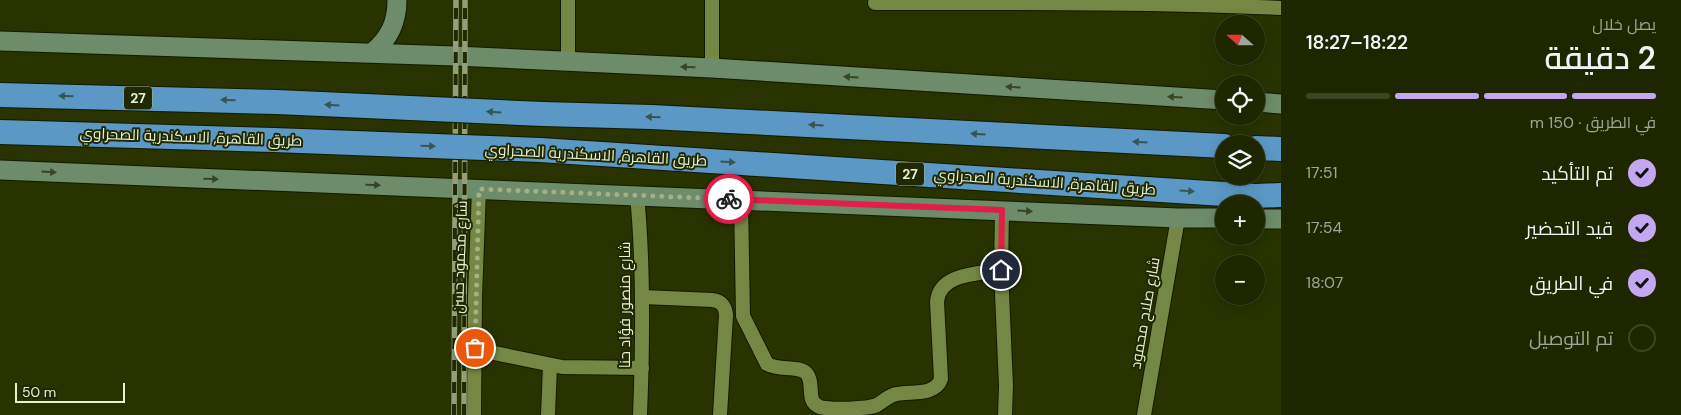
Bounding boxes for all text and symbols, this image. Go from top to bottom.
text: يصل خلال [1592,14,1656,35]
north arrow [1215,15,1265,65]
map controls [1215,15,1265,305]
text: 18:22–18:27 [1306,30,1408,55]
text: 2 دقيقة [1545,37,1656,79]
one-way arrow [680,63,696,71]
one-way arrow [842,72,858,80]
button: locate [1215,75,1265,125]
one-way arrow [1005,83,1021,91]
road number: 27 [124,86,152,110]
one-way arrow [57,92,73,100]
one-way arrow [1167,93,1183,101]
one-way arrow [220,96,236,104]
one-way arrow [324,100,340,108]
one-way arrow [486,108,502,116]
text: في الطريق · 150 m [1530,112,1656,133]
one-way arrow [645,113,661,121]
one-way arrow [807,121,823,129]
street label: طريق القاهرة, الاسكندرية الصحراوي [79,123,303,153]
one-way arrow [970,129,986,137]
button: layers [1215,135,1265,185]
one-way arrow [1132,137,1148,145]
street label: طريق القاهرة, الاسكندرية الصحراوي [484,139,708,173]
one-way arrow [420,142,436,150]
one-way arrow [721,159,737,167]
icon: check [1628,159,1656,187]
text: تم التأكيد [1541,161,1613,186]
road number: 27 [896,162,924,185]
text: 17:51 [1306,162,1338,183]
street label: طريق القاهرة, الاسكندرية الصحراوي [933,164,1157,202]
one-way arrow [41,169,57,177]
courier [704,174,754,224]
one-way arrow [203,175,219,183]
one-way arrow [366,182,382,190]
icon: bike [715,185,743,213]
one-way arrow [1180,188,1196,196]
button: + [1215,195,1265,245]
street label: شارع محمود حسن [448,200,473,314]
one-way arrow [1018,207,1034,215]
icon: check [1628,214,1656,242]
text: قيد التحضير [1526,216,1613,241]
text: 17:54 [1306,217,1342,238]
street label: شارع منصور فؤاد حنا [615,242,636,368]
pin [980,249,1022,291]
button: − [1215,255,1265,305]
icon: home [987,256,1015,284]
street label: شارع صلاح محمود [1125,256,1166,370]
icon: check [1628,269,1656,297]
text: في الطريق [1530,271,1613,296]
text: 18:07 [1306,272,1343,293]
text: تم التوصيل [1529,326,1613,351]
pin [454,327,496,369]
icon: bag [461,334,489,362]
scale bar [15,380,125,403]
text: 50 m [22,383,56,401]

